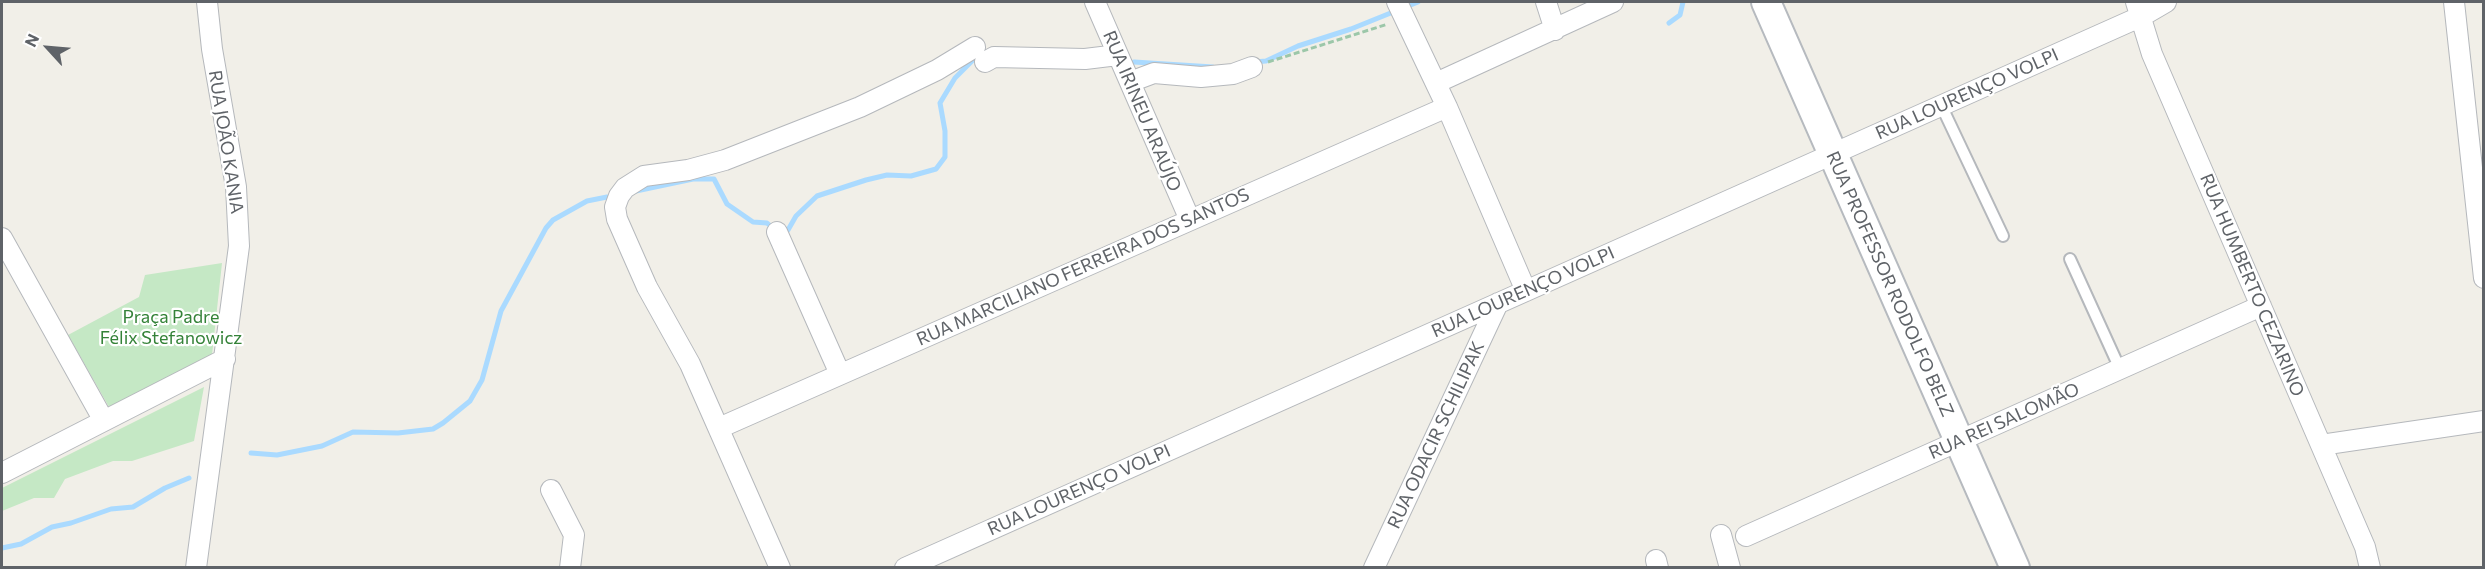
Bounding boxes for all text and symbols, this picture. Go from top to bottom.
north arrow [18,18,78,78]
street label: RUA IRINEU ARAÚJO [1098,27,1186,195]
text: N [20,30,43,49]
street label: RUA LOURENÇO VOLPI [1872,44,2062,144]
street label: RUA JOÃO KANIA [204,69,248,215]
street label: RUA PROFESSOR RODOLFO BELZ [1822,148,1958,420]
street label: RUA HUMBERTO CEZARINO [2195,170,2309,400]
street label: RUA MARCILIANO FERREIRA DOS SANTOS [913,184,1253,350]
street label: RUA LOURENÇO VOLPI [1428,242,1618,342]
park label: Praça Padre Félix Stefanowicz [100,306,242,348]
street label: RUA ODACIR SCHILIPAK [1383,338,1489,532]
street label: RUA REI SALOMÃO [1925,378,2083,464]
street label: RUA LOURENÇO VOLPI [984,440,1174,540]

